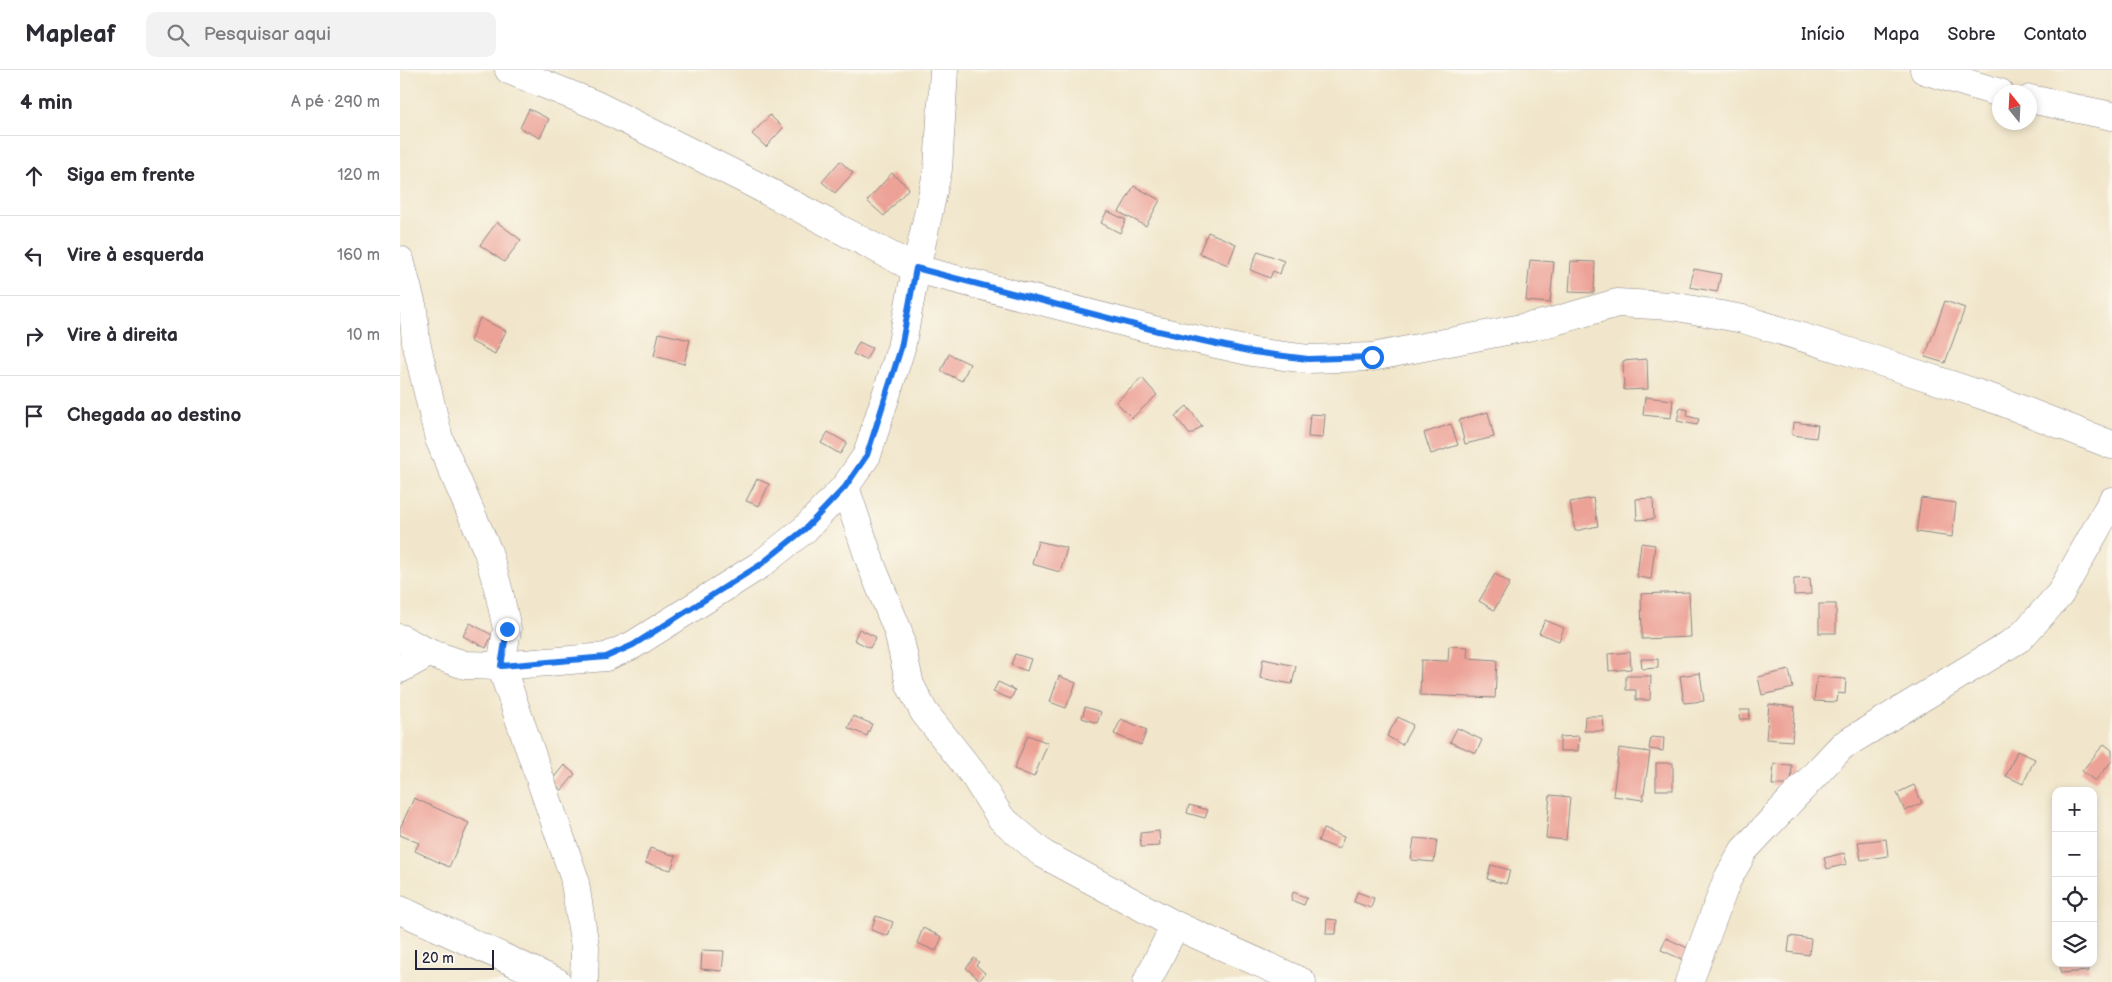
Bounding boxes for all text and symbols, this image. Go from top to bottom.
search box [146,12,496,57]
text: Mapleaf [25,20,116,49]
icon: search [164,21,192,49]
text: Pesquisar aqui [204,23,331,46]
text: Início [1801,24,1845,45]
text: Mapa [1873,24,1919,45]
text: Sobre [1947,24,1995,45]
text: Contato [2023,24,2087,45]
north arrow [1992,85,2037,130]
text: 4 min [20,90,73,115]
text: A pé · 290 m [291,93,380,112]
icon: ahead [20,162,48,190]
text: Siga em frente [67,164,195,187]
text: 120 m [337,166,380,185]
icon: left [20,242,48,270]
text: Vire à esquerda [67,244,204,267]
text: 160 m [337,246,380,265]
icon: right [20,322,48,350]
text: Vire à direita [67,324,178,347]
text: 10 m [347,326,380,345]
route start [1361,346,1384,369]
icon: arrive [20,402,48,430]
text: Chegada ao destino [67,404,241,427]
route end [496,618,519,641]
map controls [2052,787,2097,967]
button: + [2052,787,2097,832]
button: − [2052,832,2097,877]
button: locate [2052,877,2097,922]
button: layers [2052,922,2097,967]
scale bar [415,947,494,970]
text: 20 m [422,950,454,967]

